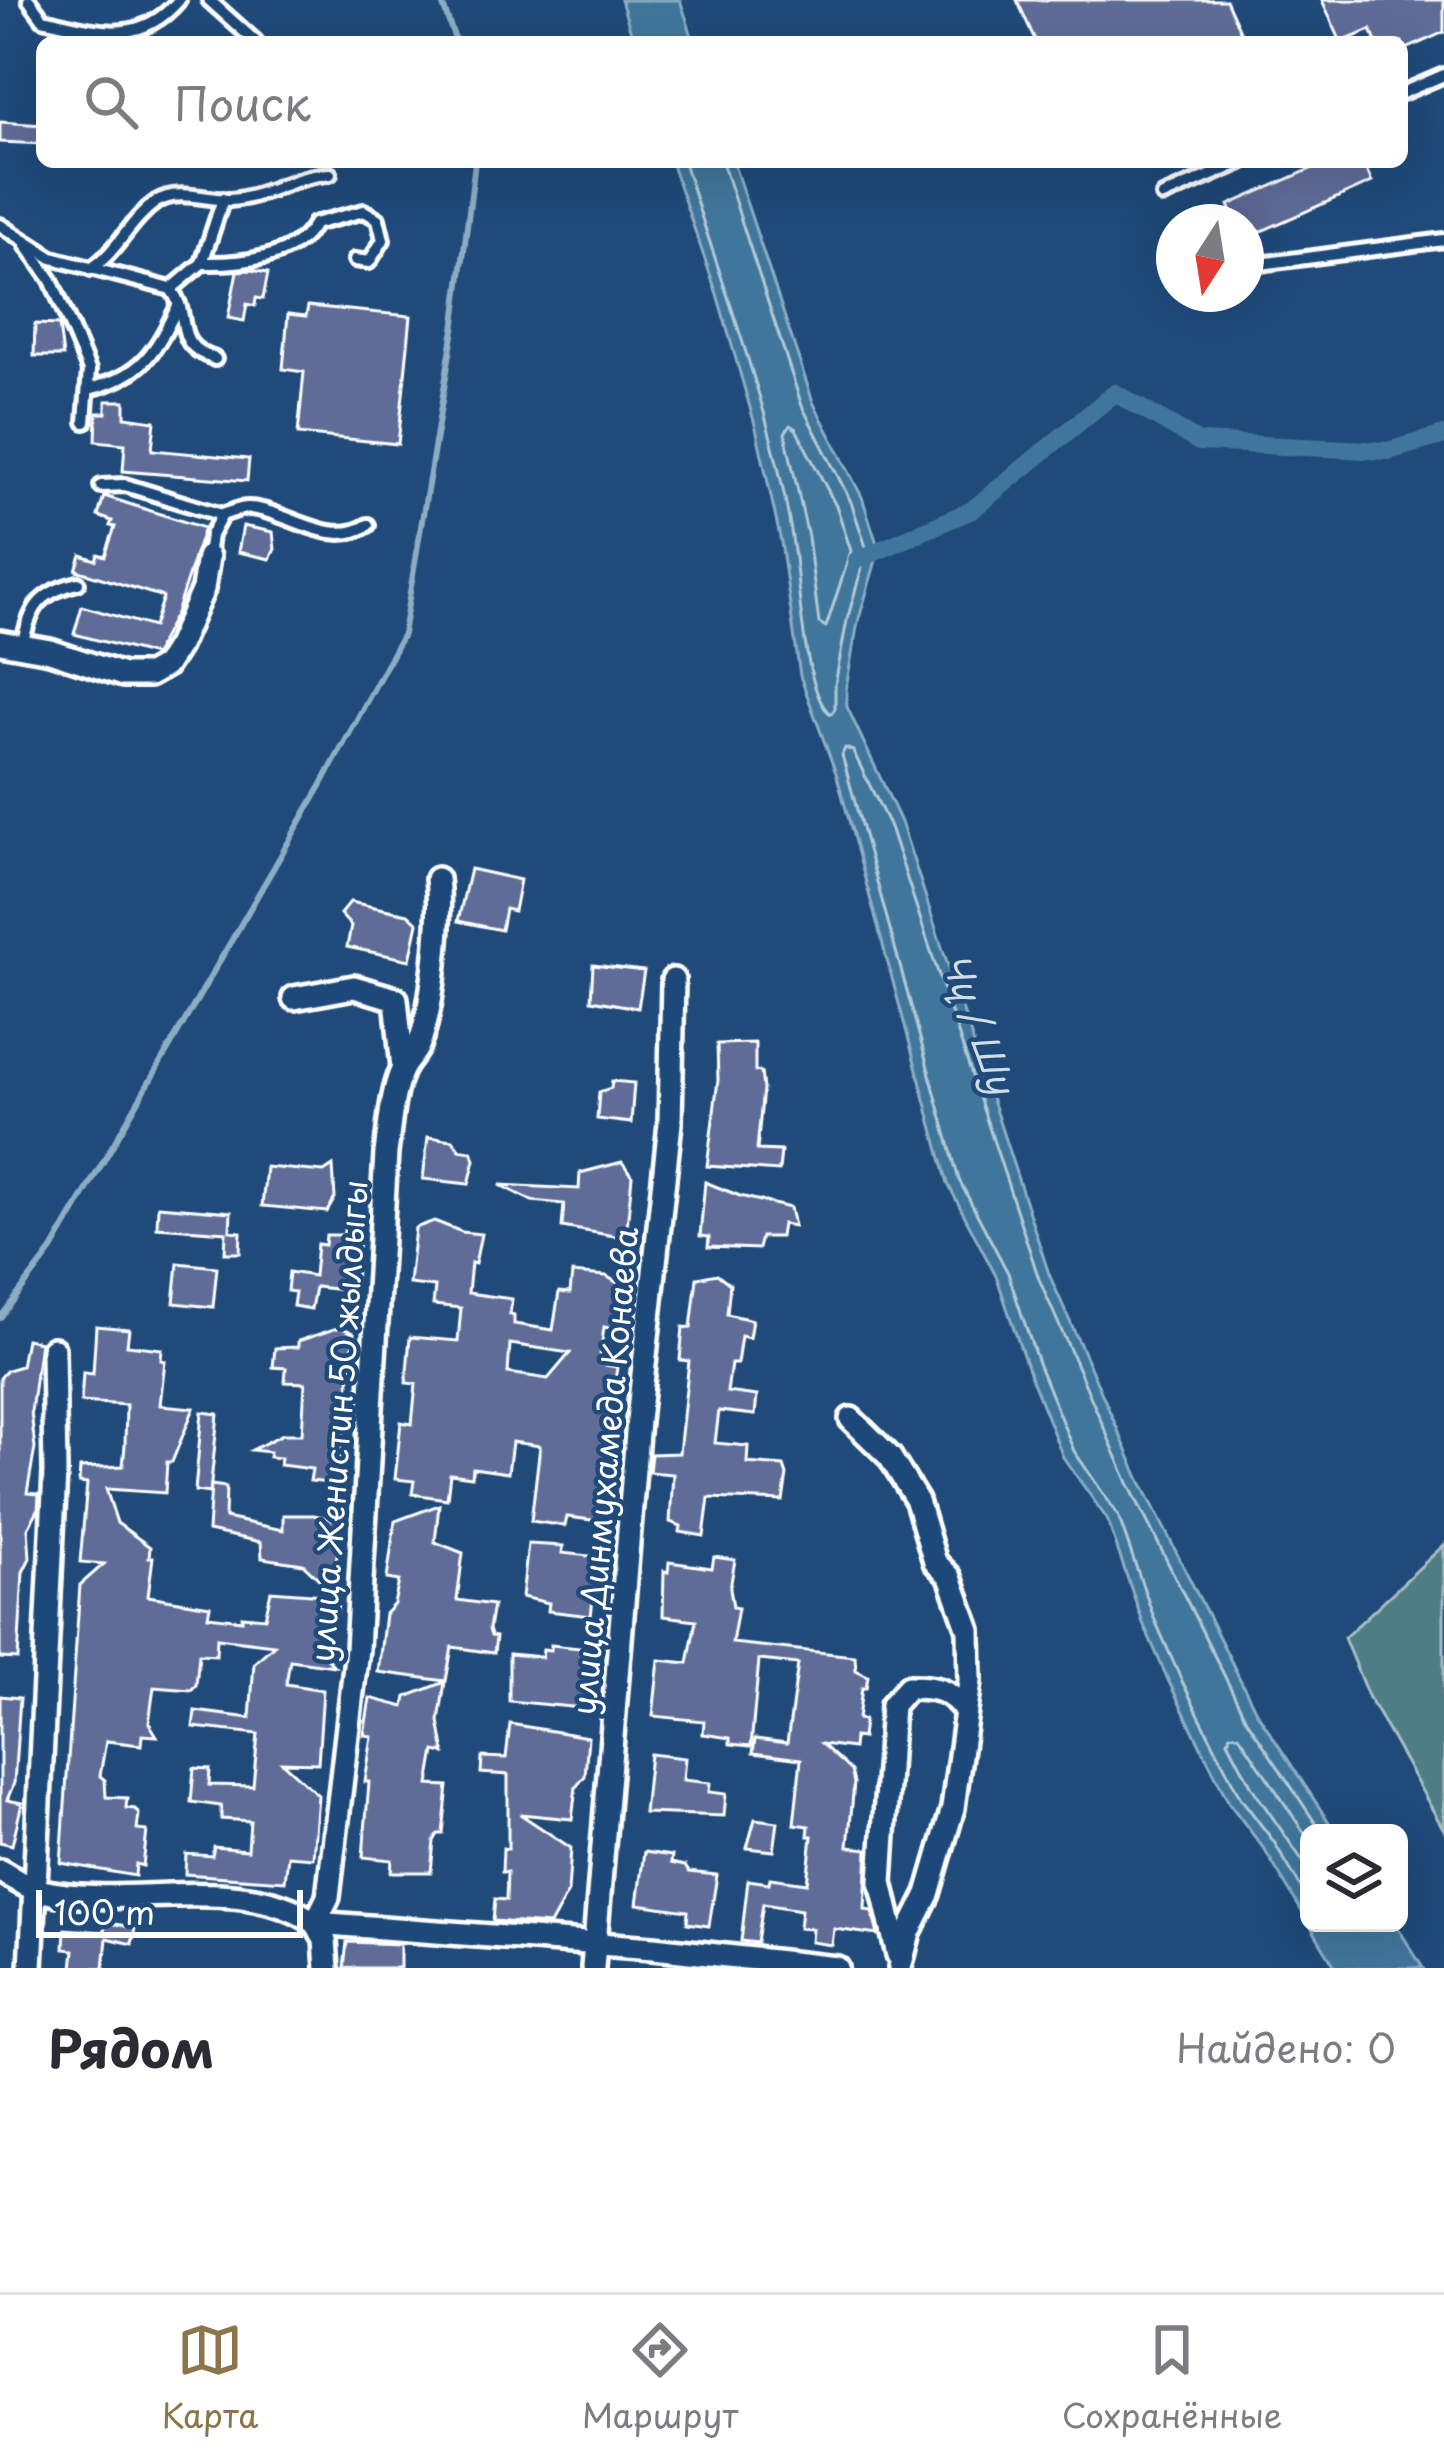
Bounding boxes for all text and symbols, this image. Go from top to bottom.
search box [36,36,1408,168]
text: Поиск [174,68,311,136]
icon: search [78,69,144,135]
north arrow [1156,204,1264,312]
water label: Чү / Шу [930,945,1031,1103]
street label: улица Женистин 50 жылдыгы [295,1178,379,1664]
street label: улица Динмухамеда Конаева [557,1224,649,1717]
map controls [1300,1824,1408,1932]
button: layers [1300,1824,1408,1932]
scale bar [36,1884,303,1937]
text: 100 m [54,1886,155,1936]
text: Рядом [48,2008,214,2085]
text: Найдено: 0 [1176,2017,1396,2076]
tab: Карта [162,2317,259,2439]
tab: Маршрут [582,2317,738,2439]
tab: Сохранённые [1062,2317,1282,2439]

